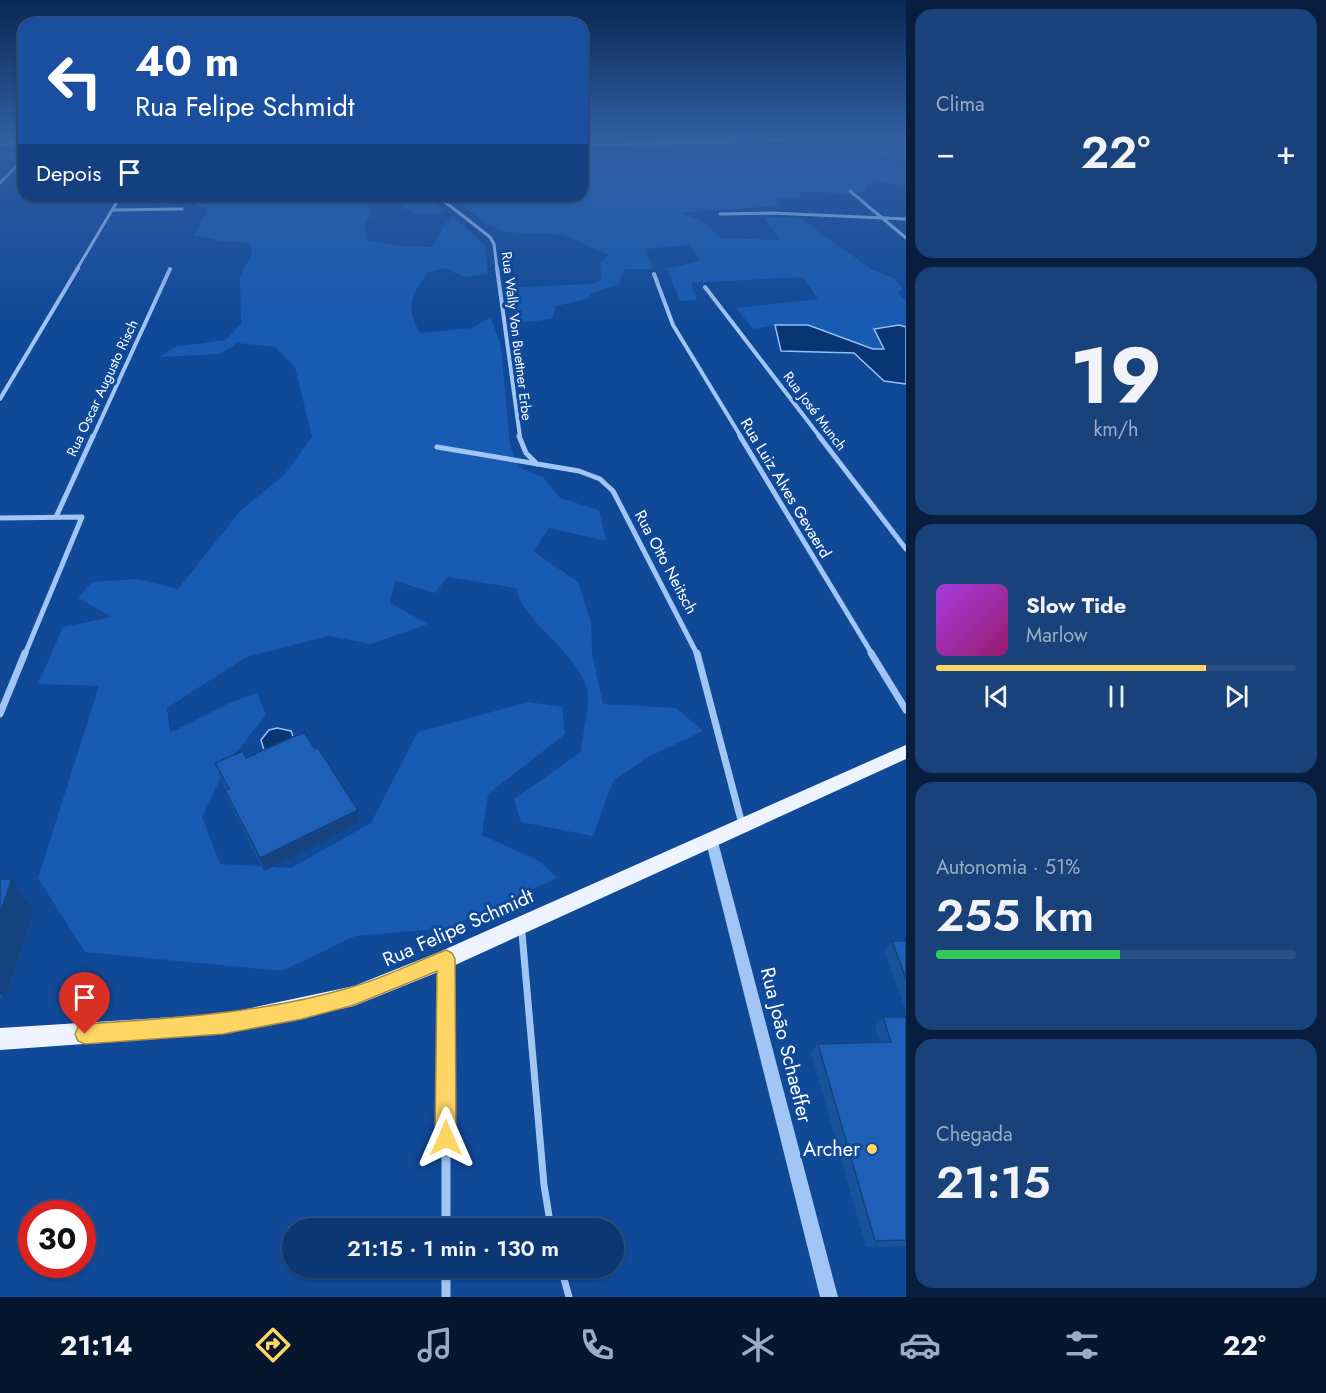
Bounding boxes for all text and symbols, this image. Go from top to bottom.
text: 40 m [135,31,239,92]
icon: left [36,42,114,120]
text: Rua Felipe Schmidt [135,87,354,126]
text: Clima [936,90,985,119]
text: 22° [1081,120,1150,185]
text: − [936,129,955,176]
text: + [1276,129,1296,176]
icon: arrive [113,156,146,189]
text: Depois [36,157,101,189]
street label: Rua Wally Von Buettner Erbe [497,251,537,421]
street label: Rua Oscar Augusto Risch [61,316,143,460]
text: 19 [1070,320,1162,432]
street label: Rua José Munch [779,367,851,455]
street label: Rua Luiz Alves Gevaerd [735,414,837,562]
text: km/h [1093,415,1139,444]
street label: Rua Otto Neitsch [629,506,703,618]
text: Slow Tide [1026,589,1126,621]
text: Marlow [1026,621,1088,650]
icon: previous [980,680,1013,713]
icon: pause [1100,680,1133,713]
icon: next [1220,680,1253,713]
text: Autonomia · 51% [936,853,1080,882]
street label: Rua Felipe Schmidt [378,882,538,974]
text: 255 km [936,883,1094,948]
street label: Rua João Schaeffer [753,964,819,1126]
pin [59,972,110,1034]
icon: arrive [68,981,101,1014]
position arrow [414,1106,478,1170]
text: Chegada [936,1120,1013,1149]
place label: Archer [803,1135,860,1164]
marker: Archer [865,1142,879,1156]
text: 21:15 [936,1150,1051,1215]
speed limit sign: 30 [18,1200,96,1278]
text: 21:15 · 1 min · 130 m [347,1232,559,1264]
icon: directions [252,1324,294,1366]
icon: music [414,1324,456,1366]
icon: phone [576,1324,618,1366]
icon: climate [737,1324,779,1366]
icon: car [899,1324,941,1366]
icon: filters [1061,1324,1103,1366]
text: 21:14 [60,1326,133,1365]
text: 22° [1223,1326,1266,1365]

